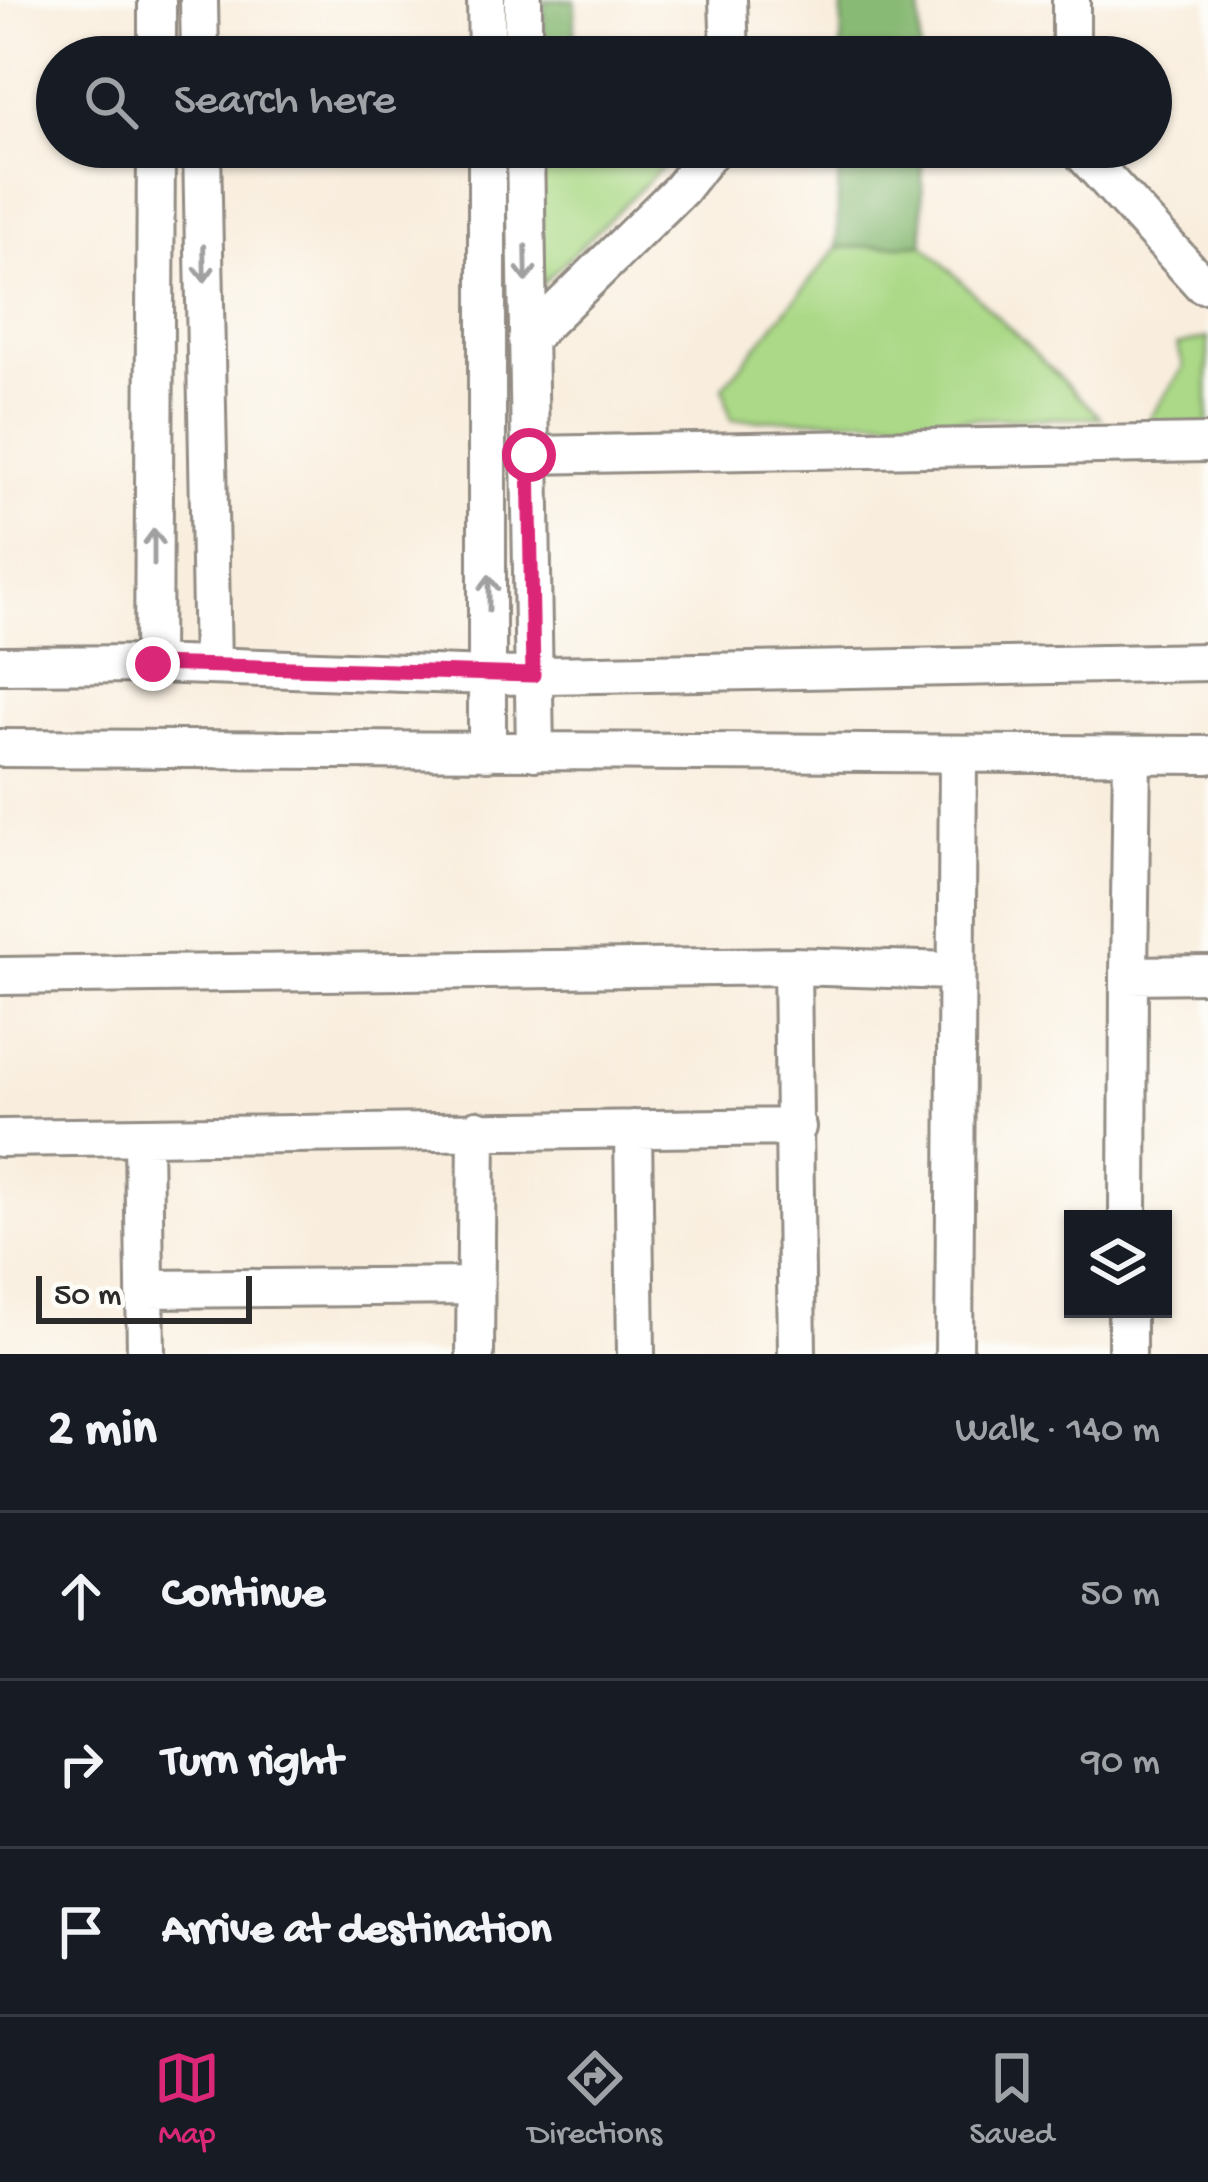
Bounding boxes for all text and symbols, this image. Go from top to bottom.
search box [36,36,1172,168]
icon: search [78,69,144,135]
text: Search here [174,76,396,129]
one-way arrow [193,244,216,283]
one-way arrow [515,244,537,283]
route start [502,428,556,482]
one-way arrow [142,528,165,567]
one-way arrow [478,574,500,613]
route end [126,637,180,691]
map controls [1064,1210,1172,1318]
button: layers [1064,1210,1172,1318]
scale bar [36,1270,252,1323]
text: 50 m [54,1278,121,1316]
text: 2 min [48,1402,157,1462]
text: Walk · 140 m [955,1409,1160,1455]
icon: ahead [48,1563,114,1629]
text: Continue [162,1569,325,1622]
text: 50 m [1080,1573,1160,1619]
icon: right [48,1731,114,1797]
text: Turn right [162,1737,342,1790]
text: 90 m [1081,1741,1160,1787]
icon: arrive [48,1899,114,1965]
text: Arrive at destination [162,1905,551,1958]
tab: Map [154,2045,220,2155]
tab: Directions [528,2045,662,2155]
tab: Saved [970,2045,1054,2155]

